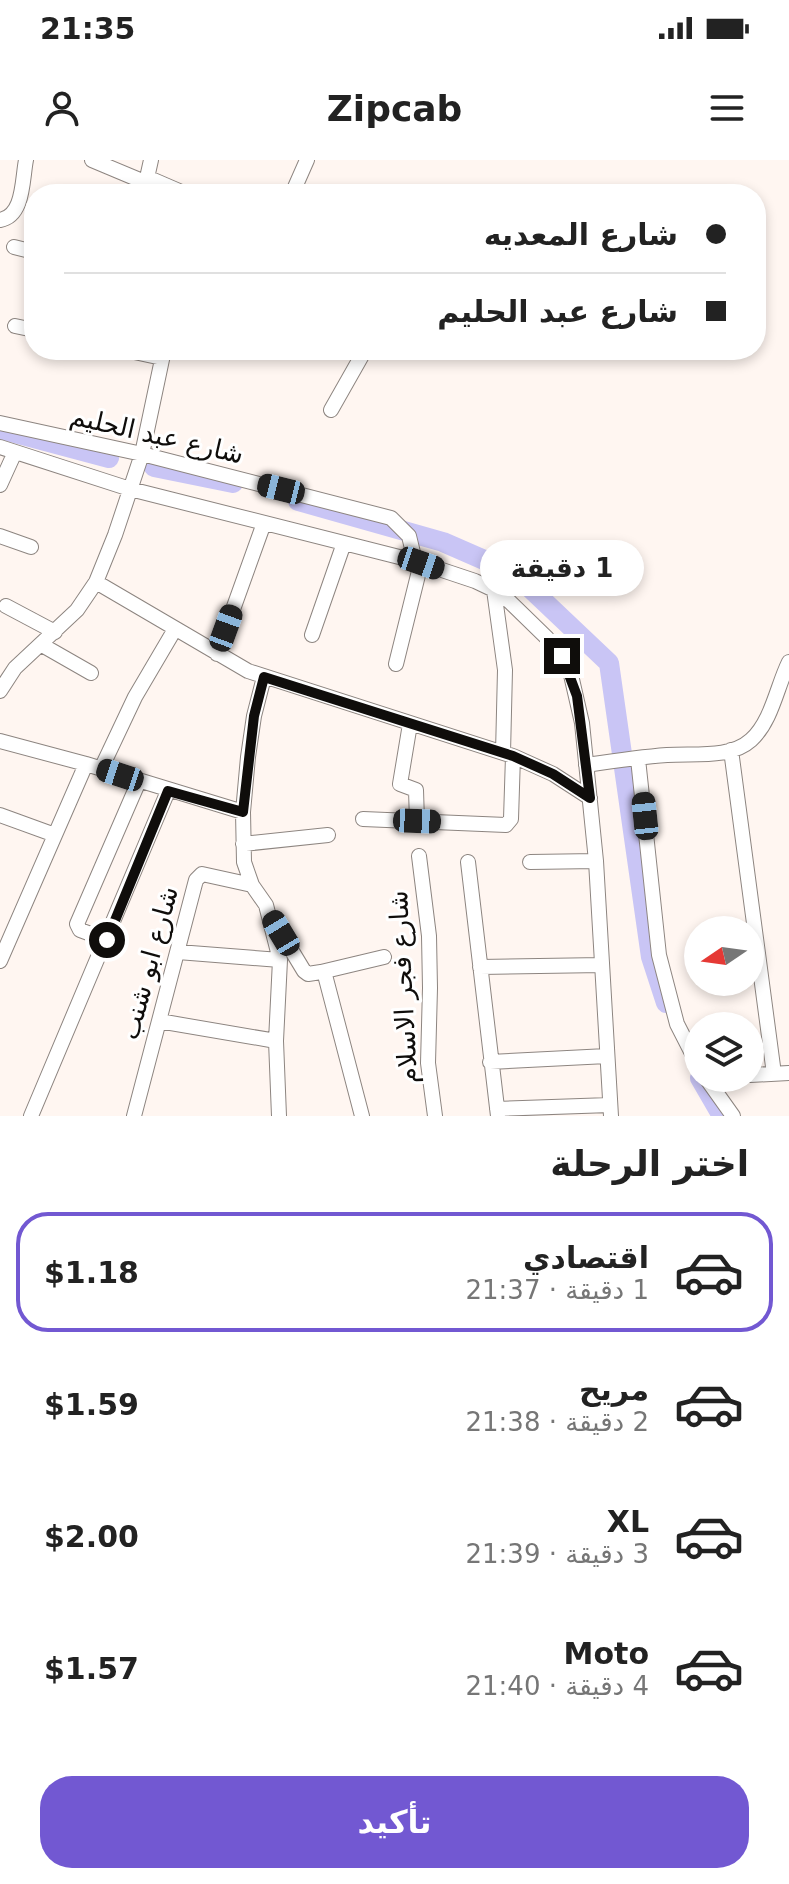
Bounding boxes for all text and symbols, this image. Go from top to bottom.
text: 21:35 [40,11,136,46]
icon: person [40,86,84,130]
icon: menu [705,86,749,130]
text: Zipcab [327,88,462,129]
text: شارع المعديه [484,217,678,252]
text: شارع عبد الحليم [437,294,678,329]
street label: شارع عبد الحليم [67,400,247,470]
car [255,472,307,506]
callout: 1 دقيقة [480,540,644,596]
car [394,544,448,582]
text: 1 دقيقة [511,553,613,583]
car [207,601,245,655]
route end [544,638,580,674]
car [93,756,147,794]
car [631,791,659,841]
car [393,808,441,834]
street label: شارع ابو شنب [114,883,185,1043]
street label: شارع فجر الاسلام [383,890,424,1084]
car [258,906,304,960]
north arrow [684,916,764,996]
map controls [684,916,764,1092]
route start [89,922,125,958]
button: layers [684,1012,764,1092]
text: اختر الرحلة [550,1143,749,1184]
icon: car [673,1236,745,1308]
text: اقتصادي [523,1240,649,1275]
text: $1.18 [44,1255,139,1290]
text: 1 دقيقة · 21:37 [466,1275,649,1305]
icon: car [673,1368,745,1440]
text: مريح [579,1372,649,1407]
text: $1.59 [44,1387,139,1422]
text: 2 دقيقة · 21:38 [466,1407,649,1437]
icon: car [673,1500,745,1572]
text: XL [607,1504,649,1539]
text: $2.00 [44,1519,139,1554]
text: 3 دقيقة · 21:39 [466,1539,649,1569]
icon: car [673,1632,745,1704]
text: Moto [564,1636,649,1671]
text: $1.57 [44,1651,139,1686]
text: 4 دقيقة · 21:40 [466,1671,649,1701]
button: تأكيد [40,1776,749,1868]

